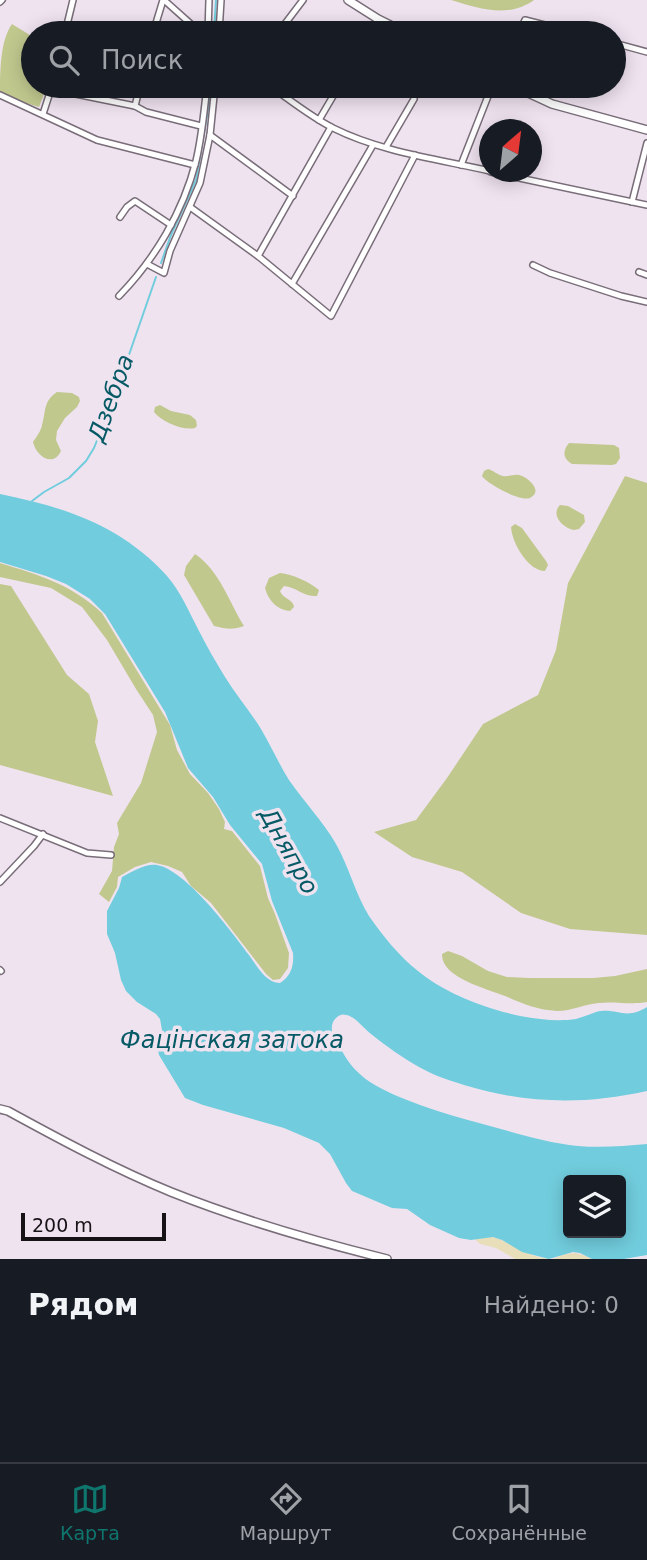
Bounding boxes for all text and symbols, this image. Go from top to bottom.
search box [21,21,626,98]
icon: search [45,41,83,79]
text: Поиск [101,45,183,75]
north arrow [479,119,542,182]
water label: Дзебра [82,350,140,446]
water label: Дняпро [253,802,324,899]
water label: Фацінская затока [120,1026,344,1054]
map controls [563,1175,626,1238]
button: layers [563,1175,626,1238]
scale bar [21,1210,166,1242]
text: 200 m [32,1214,93,1236]
text: Рядом [28,1287,139,1322]
text: Найдено: 0 [484,1292,619,1318]
tab: Карта [60,1480,120,1544]
tab: Маршрут [240,1480,332,1544]
tab: Сохранённые [452,1480,587,1544]

